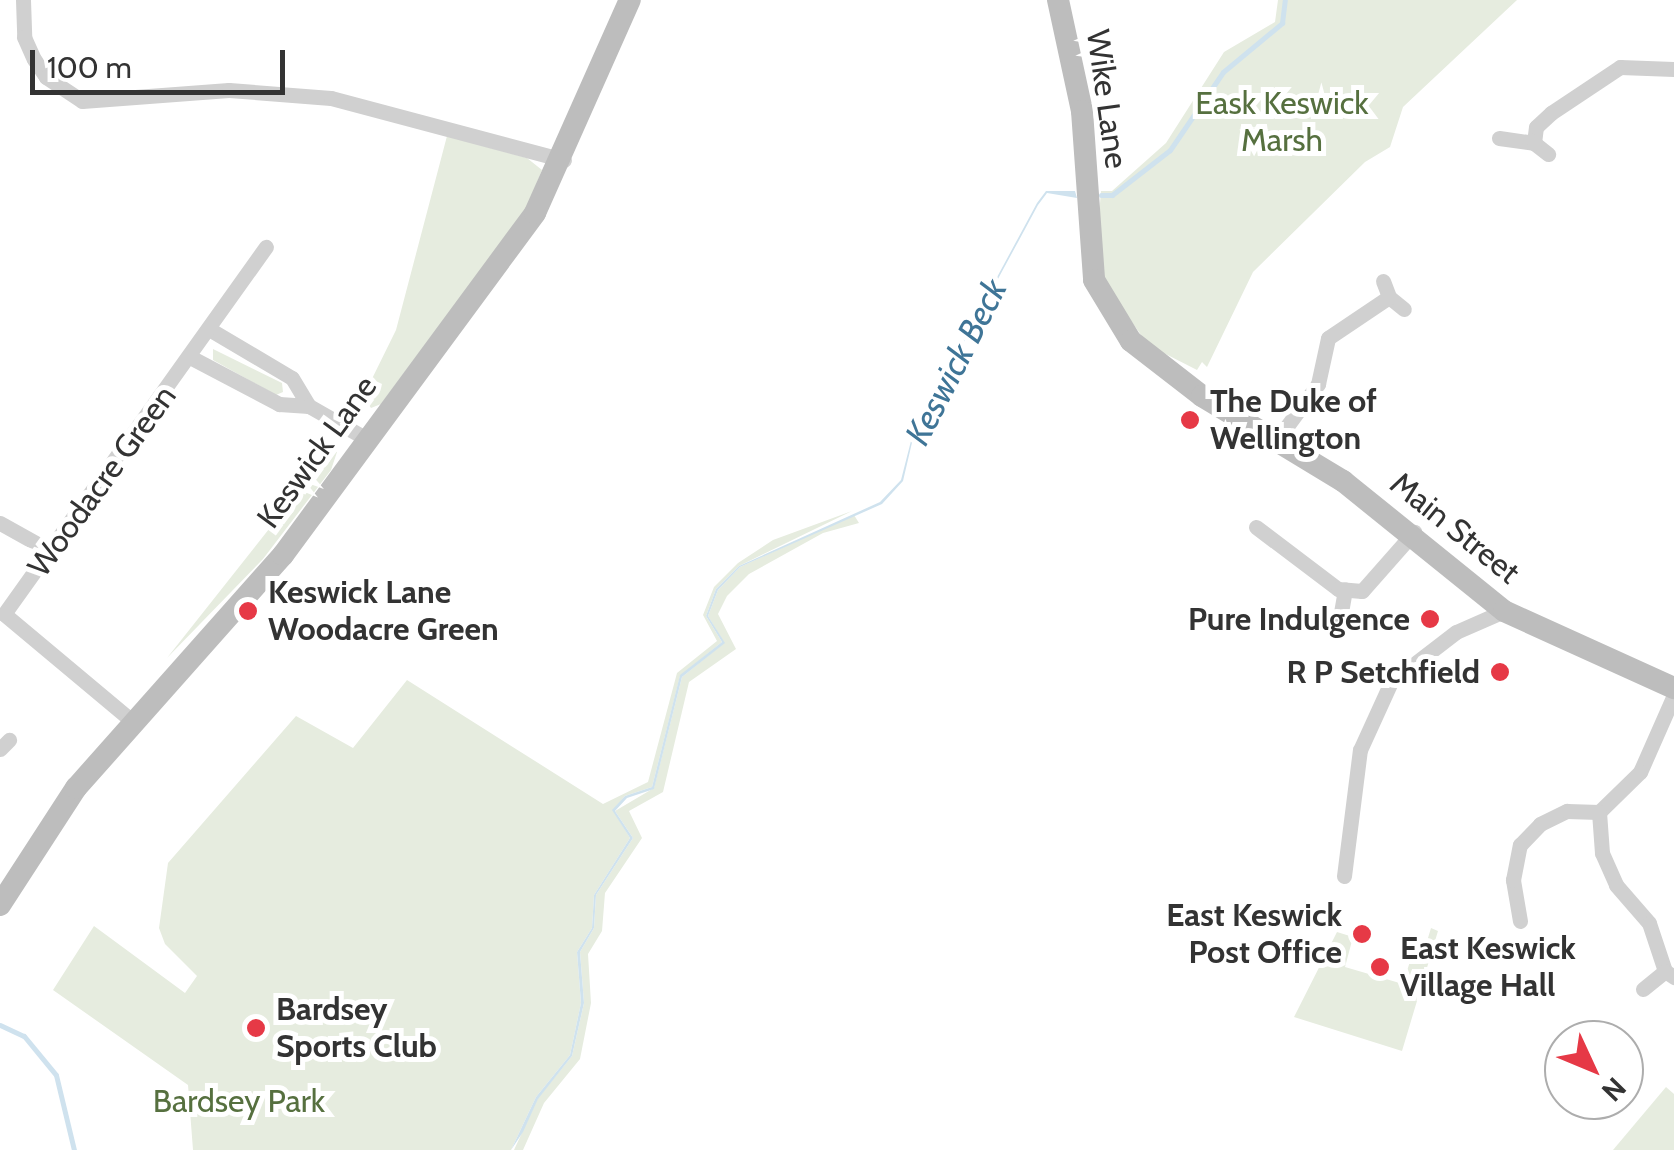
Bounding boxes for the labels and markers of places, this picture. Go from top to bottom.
place label: The Duke of Wellington [1210,383,1377,458]
marker: The Duke of Wellington [1179,409,1201,431]
place label: Keswick Lane Woodacre Green [268,574,499,649]
marker: Keswick Lane Woodacre Green [237,600,259,622]
place label: Pure Indulgence [1188,600,1410,638]
marker: Pure Indulgence [1419,608,1441,630]
place label: R P Setchfield [1286,653,1480,691]
marker: R P Setchfield [1489,661,1511,683]
place label: East Keswick Post Office [1166,897,1342,972]
marker: East Keswick Post Office [1351,923,1373,945]
place label: East Keswick Village Hall [1400,930,1576,1005]
marker: East Keswick Village Hall [1369,956,1391,978]
place label: Bardsey Sports Club [276,991,437,1066]
marker: Bardsey Sports Club [245,1017,267,1039]

